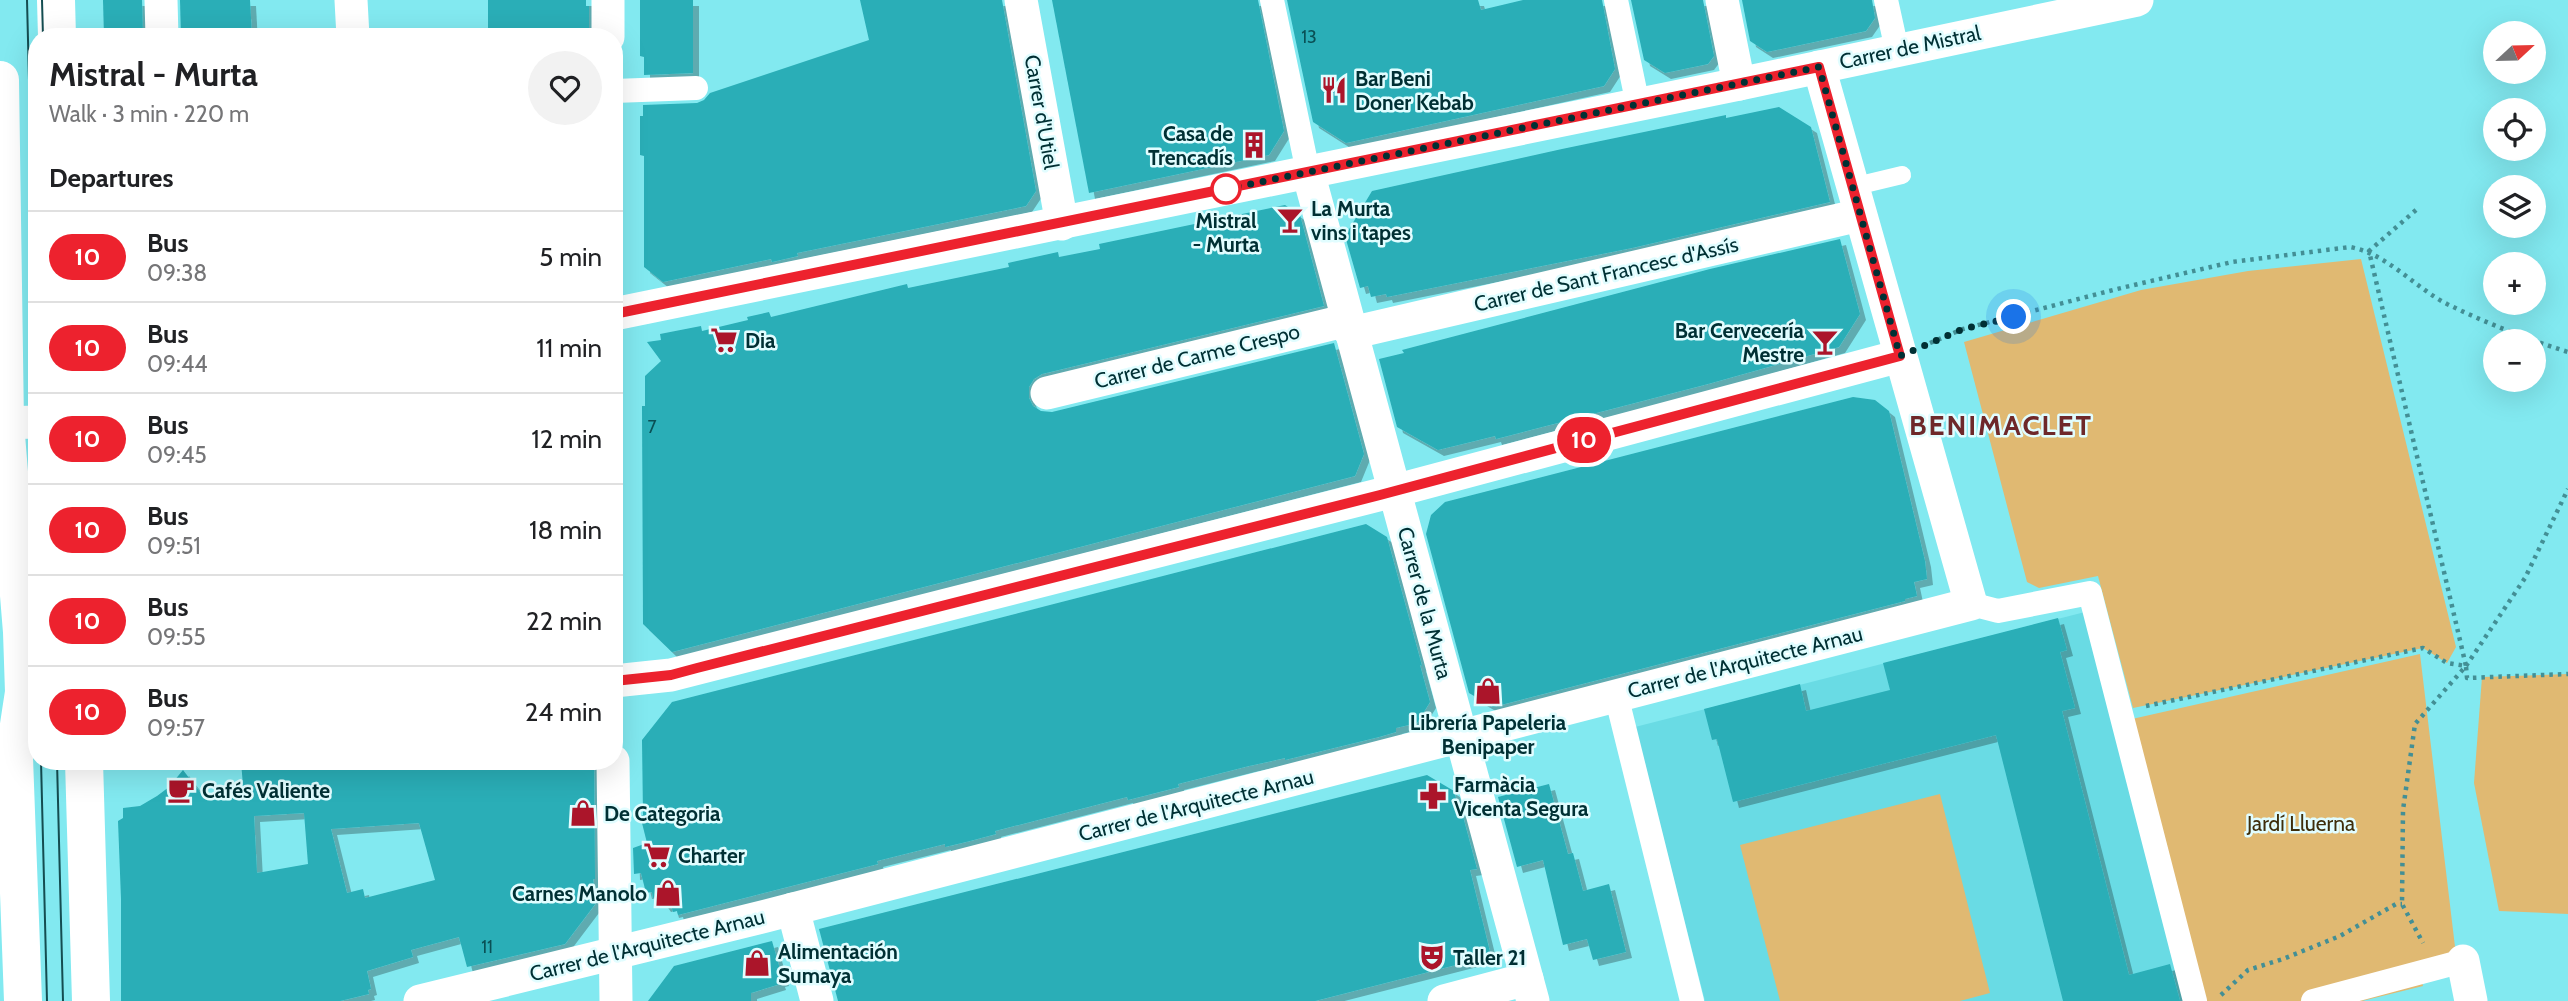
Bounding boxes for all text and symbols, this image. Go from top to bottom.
street label: Carrer de Mistral [1837,20,1983,74]
north arrow [2483,21,2546,84]
map controls [2483,21,2546,392]
house number: 13 [1301,26,1317,48]
button: heart [528,51,602,125]
street label: Carrer d'Utiel [1020,53,1064,171]
text: Mistral - Murta [49,54,258,94]
place label: Bar Beni Doner Kebab [1355,66,1474,115]
restaurant icon: Bar Beni Doner Kebab [1319,75,1349,105]
button: locate [2483,98,2546,161]
text: Walk · 3 min · 220 m [49,100,249,128]
place label: Casa de Trencadís [1148,121,1233,170]
building icon: Casa de Trencadís [1239,130,1269,160]
text: Departures [49,162,173,194]
marker: Mistral - Murta [1211,174,1241,204]
button: layers [2483,175,2546,238]
place label: La Murta vins i tapes [1311,196,1411,245]
bar icon: La Murta vins i tapes [1275,205,1305,235]
place label: Mistral - Murta [1193,208,1260,257]
text: Bus [147,227,188,259]
street label: Carrer de Sant Francesc d'Assís [1472,231,1741,317]
text: 5 min [539,241,602,273]
text: 10 [75,242,100,271]
button: + [2483,252,2546,315]
text: 09:38 [147,259,207,287]
your location [1996,299,2031,334]
text: Bus [147,318,188,350]
street label: Carrer de Carme Crespo [1092,318,1302,394]
place label: Bar Cervecería Mestre [1675,318,1805,367]
supermarket icon: Dia [709,325,739,355]
bar icon: Bar Cervecería Mestre [1810,327,1840,357]
place label: Dia [745,328,776,353]
button: − [2483,329,2546,392]
text: 11 min [536,332,602,364]
text: 10 [75,333,100,362]
text: 09:44 [147,350,208,378]
district label: BENIMACLET [1909,408,2093,442]
text: Bus [147,409,188,441]
house number: 7 [647,416,657,438]
line badge: 10 [1552,417,1616,463]
text: 12 min [531,423,602,455]
text: 10 [75,424,100,453]
text: 10 [1571,425,1597,454]
text: 09:45 [147,441,207,469]
text: Bus [147,500,188,532]
text: 18 min [529,514,602,546]
text: 10 [75,515,100,544]
street label: Carrer de la Murta [1393,524,1457,682]
text: 09:51 [147,532,201,560]
text: Bus [147,591,188,623]
text: 22 min [526,605,602,637]
text: 10 [75,606,100,635]
street label: Carrer de l'Arquitecte Arnau [1625,621,1865,703]
text: 09:55 [147,623,206,651]
shop icon: Librería Papeleria Benipaper [1473,676,1503,706]
text: Bus [147,682,188,714]
text: 24 min [525,696,602,728]
text: 10 [75,697,100,726]
place label: Librería Papeleria Benipaper [1410,710,1567,759]
text: 09:57 [147,714,205,742]
street label: Carrer de l'Arquitecte Arnau [1076,764,1316,846]
place label: Farmàcia Vicenta Segura [1454,772,1589,821]
cafe icon: Cafés Valiente [166,775,196,805]
place label: Cafés Valiente [202,778,330,803]
pharmacy icon: Farmàcia Vicenta Segura [1418,781,1448,811]
shop icon: De Categoria [568,798,598,828]
place label: De Categoria [604,801,721,826]
park label: Jardí Lluerna [2246,811,2355,836]
supermarket icon: Charter [642,840,672,870]
place label: Charter [678,843,745,868]
shop icon: Carnes Manolo [653,878,683,908]
place label: Carnes Manolo [512,881,647,906]
street label: Carrer de l'Arquitecte Arnau [527,904,767,986]
house number: 11 [481,936,493,958]
place label: Alimentación Sumaya [778,939,898,988]
theatre icon: Taller 21 [1417,942,1447,972]
place label: Taller 21 [1453,945,1526,970]
shop icon: Alimentación Sumaya [742,948,772,978]

